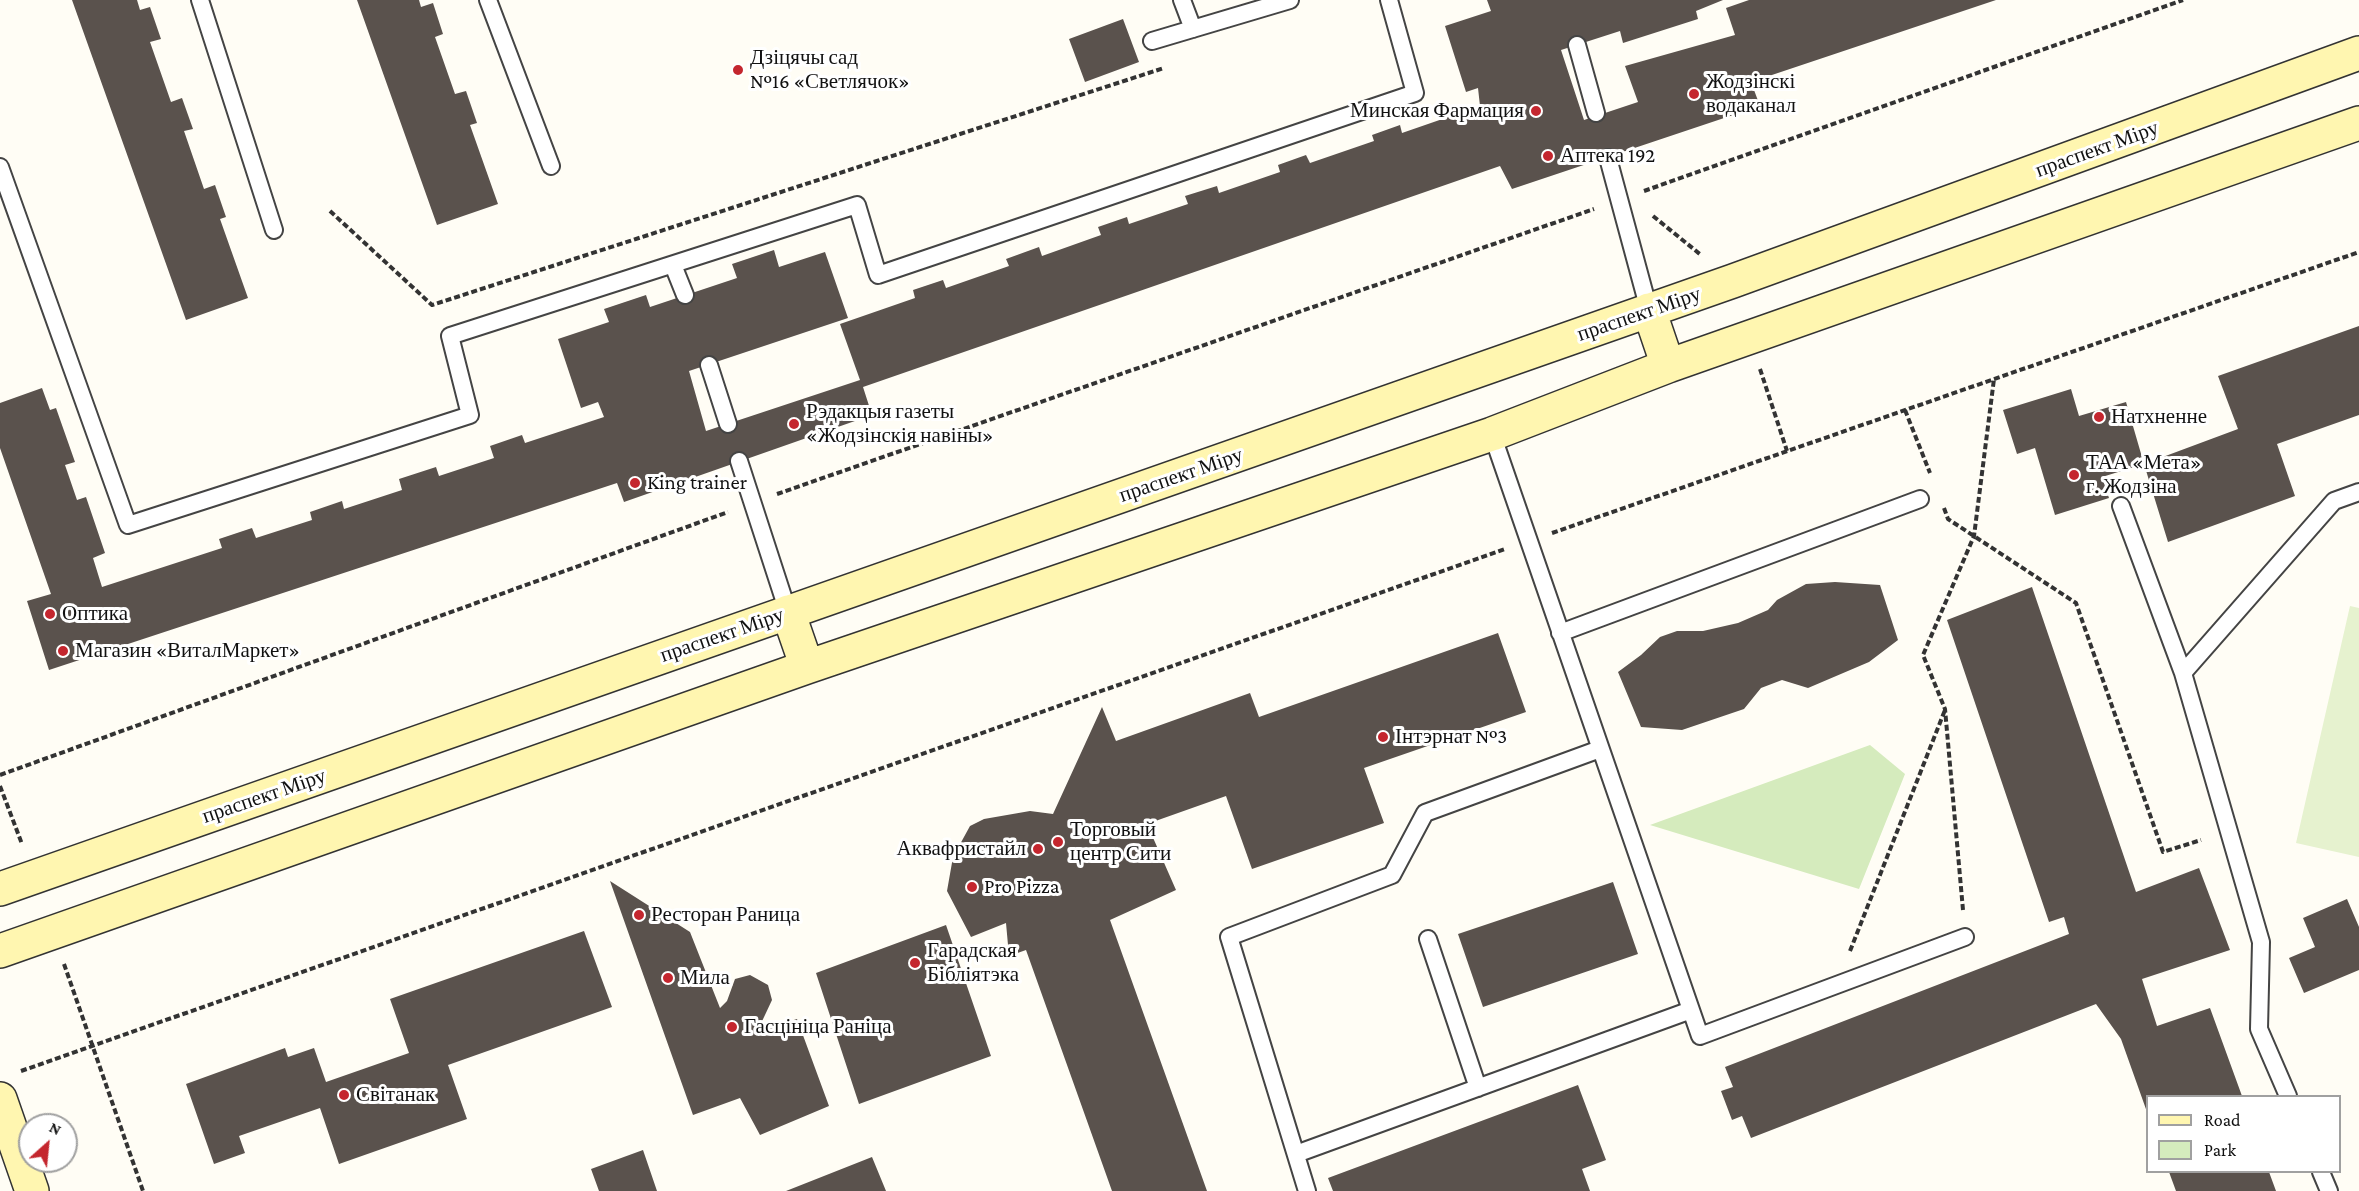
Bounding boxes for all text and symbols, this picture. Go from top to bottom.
place label: Дзіцячы сад №16 «Светлячок» [750,45,910,95]
marker: Дзіцячы сад №16 «Светлячок» [731,63,745,77]
place label: Жодзінскі водаканал [1706,69,1796,119]
marker: Жодзінскі водаканал [1687,87,1701,101]
place label: Минская Фармация [1350,98,1524,124]
marker: Минская Фармация [1529,104,1543,118]
street label: праспект Міру [2032,115,2162,183]
place label: Аптека 192 [1560,143,1655,169]
marker: Аптека 192 [1541,149,1555,163]
street label: праспект Міру [1574,281,1704,347]
place label: Рэдакцыя газеты «Жодзінскія навіны» [806,399,993,449]
place label: Натхненне [2111,404,2207,430]
marker: Натхненне [2092,410,2106,424]
marker: Рэдакцыя газеты «Жодзінскія навіны» [787,417,801,431]
street label: праспект Міру [1116,442,1246,508]
place label: ТАА «Мета» г. Жодзіна [2086,450,2201,500]
marker: ТАА «Мета» г. Жодзіна [2067,468,2081,482]
place label: King trainer [647,470,747,496]
marker: King trainer [628,476,642,490]
place label: Оптика [62,601,128,627]
street label: праспект Міру [657,602,787,668]
marker: Оптика [43,607,57,621]
place label: Магазин «ВиталМаркет» [75,638,300,664]
marker: Магазин «ВиталМаркет» [56,644,70,658]
place label: Інтэрнат №3 [1395,724,1507,750]
marker: Інтэрнат №3 [1376,730,1390,744]
street label: праспект Міру [199,763,329,829]
place label: Торговый центр Сити [1070,817,1171,867]
marker: Торговый центр Сити [1051,835,1065,849]
place label: Аквафристайл [897,836,1026,862]
marker: Аквафристайл [1031,842,1045,856]
place label: Pro Pizza [984,874,1059,900]
marker: Pro Pizza [965,880,979,894]
place label: Ресторан Раница [651,902,800,928]
marker: Ресторан Раница [632,908,646,922]
place label: Гарадская Бібліятэка [927,938,1019,988]
marker: Гарадская Бібліятэка [908,956,922,970]
place label: Мила [680,965,730,991]
marker: Мила [661,971,675,985]
place label: Гасцініца Раніца [744,1014,892,1040]
marker: Гасцініца Раніца [725,1020,739,1034]
place label: Світанак [356,1082,435,1108]
marker: Світанак [337,1088,351,1102]
legend [2146,1095,2341,1173]
text: Road [2204,1110,2241,1130]
north arrow [18,1113,78,1173]
text: N [47,1118,64,1138]
text: Park [2204,1140,2236,1160]

